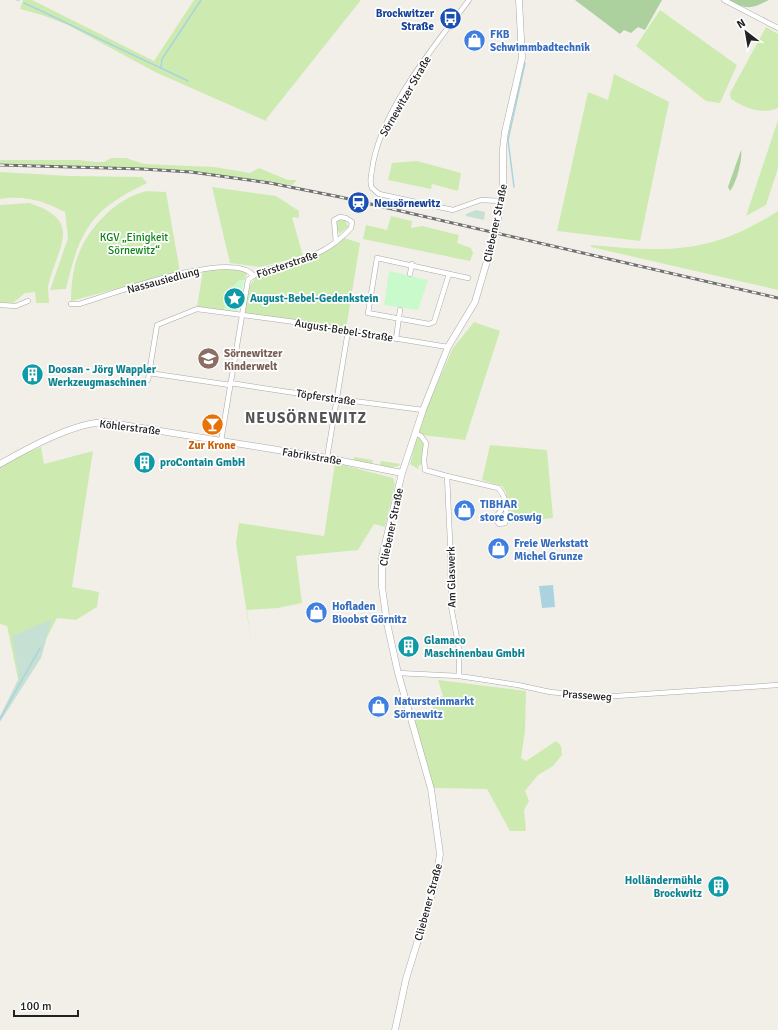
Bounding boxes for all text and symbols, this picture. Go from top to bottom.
bus stop icon: Brockwitzer Straße [437,6,463,32]
place label: Brockwitzer Straße [376,7,435,33]
north arrow [726,12,766,52]
text: N [734,16,748,31]
shop icon: FKB Schwimmbadtechnik [461,27,487,53]
place label: FKB Schwimmbadtechnik [490,28,590,54]
street label: Sörnewitzer Straße [377,54,434,139]
street label: Cliebener Straße [481,183,510,263]
station icon: Neusörnewitz [345,190,371,216]
place label: Neusörnewitz [374,197,441,210]
park label: KGV „Einigkeit Sörnewitz“ [100,231,168,257]
street label: Försterstraße [255,248,319,281]
street label: Nassausiedlung [126,265,201,296]
place icon: August-Bebel-Gedenkstein [221,285,247,311]
place label: August-Bebel-Gedenkstein [250,292,378,305]
street label: August-Bebel-Straße [294,316,394,345]
school or university icon: Sörnewitzer Kinderwelt [195,346,221,372]
place label: Sörnewitzer Kinderwelt [224,347,283,373]
building icon: Doosan - Jörg Wappler Werkzeugmaschinen [19,362,45,388]
place label: Doosan - Jörg Wappler Werkzeugmaschinen [48,363,157,389]
street label: Töpferstraße [295,387,357,408]
district label: NEUSÖRNEWITZ [245,409,367,427]
bar icon: Zur Krone [199,412,225,438]
street label: Köhlerstraße [99,417,161,438]
place label: Zur Krone [188,439,236,452]
street label: Fabrikstraße [281,445,343,468]
building icon: proContain GmbH [132,449,158,475]
place label: proContain GmbH [160,456,245,469]
street label: Cliebener Straße [377,487,406,567]
shop icon: TIBHAR store Coswig [452,497,478,523]
place label: TIBHAR store Coswig [480,498,542,524]
shop icon: Freie Werkstatt Michel Grunze [486,536,512,562]
place label: Freie Werkstatt Michel Grunze [514,537,588,563]
street label: Am Glaswerk [444,546,459,608]
shop icon: Hofladen Bioobst Görnitz [303,599,329,625]
place label: Hofladen Bioobst Görnitz [332,600,407,626]
building icon: Glamaco Maschinenbau GmbH [396,633,422,659]
place label: Glamaco Maschinenbau GmbH [424,634,525,660]
street label: Prasseweg [562,687,612,704]
shop icon: Natursteinmarkt Sörnewitz [365,694,391,720]
place label: Natursteinmarkt Sörnewitz [394,695,474,721]
street label: Cliebener Straße [412,862,445,942]
building icon: Holländermühle Brockwitz [705,873,731,899]
place label: Holländermühle Brockwitz [625,874,703,900]
scale bar [14,992,78,1018]
text: 100 m [20,999,52,1014]

